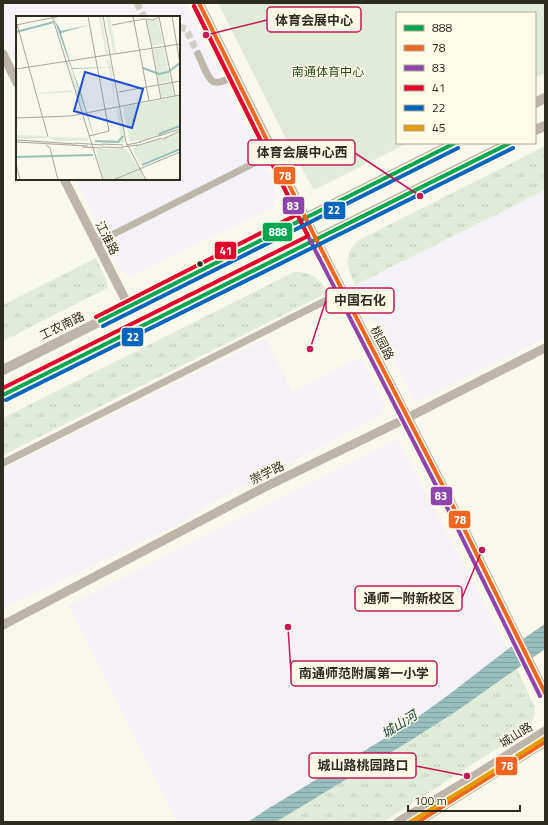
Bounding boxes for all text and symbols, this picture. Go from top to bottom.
callout: 体育会展中心 [267,7,361,32]
text: 体育会展中心 [275,10,353,30]
legend [396,12,536,144]
inset map [16,16,180,180]
text: 888 [432,18,452,37]
text: 78 [432,38,446,57]
text: 83 [432,58,445,77]
park label: 南通体育中心 [292,62,364,81]
text: 41 [432,78,445,97]
text: 22 [432,98,445,117]
text: 45 [432,118,446,137]
callout: 体育会展中心西 [248,140,355,165]
text: 体育会展中心西 [256,142,348,162]
line badge: 78 [273,166,296,185]
text: 78 [279,168,291,184]
line badge: 83 [282,196,305,215]
text: 83 [287,198,299,214]
line badge: 22 [323,201,346,220]
text: 22 [328,202,340,218]
street label: 江淮路 [91,217,124,258]
line badge: 888 [262,222,293,242]
text: 888 [269,224,287,240]
line badge: 41 [214,241,237,260]
text: 41 [220,243,232,259]
unlabelled marker [195,259,205,269]
callout: 中国石化 [326,288,394,313]
text: 中国石化 [334,290,386,310]
street label: 工农南路 [36,306,88,345]
street label: 桃园路 [366,322,399,363]
line badge: 22 [121,327,144,347]
text: 22 [127,329,139,345]
street label: 崇学路 [246,456,287,489]
line badge: 83 [430,486,453,506]
text: 83 [435,488,447,504]
line badge: 78 [448,510,471,529]
text: 78 [454,512,466,528]
callout: 通师一附新校区 [355,586,462,611]
text: 通师一附新校区 [363,588,455,608]
callout: 南通师范附属第一小学 [291,661,437,686]
text: 南通师范附属第一小学 [299,663,429,683]
water label: 城山河 [377,703,423,743]
street label: 城山路 [495,717,536,752]
callout: 城山路桃园路口 [309,753,416,778]
text: 城山路桃园路口 [317,755,409,775]
line badge: 78 [495,756,518,776]
text: 78 [501,758,513,774]
scale bar [408,787,520,813]
text: 100 m [414,791,447,810]

